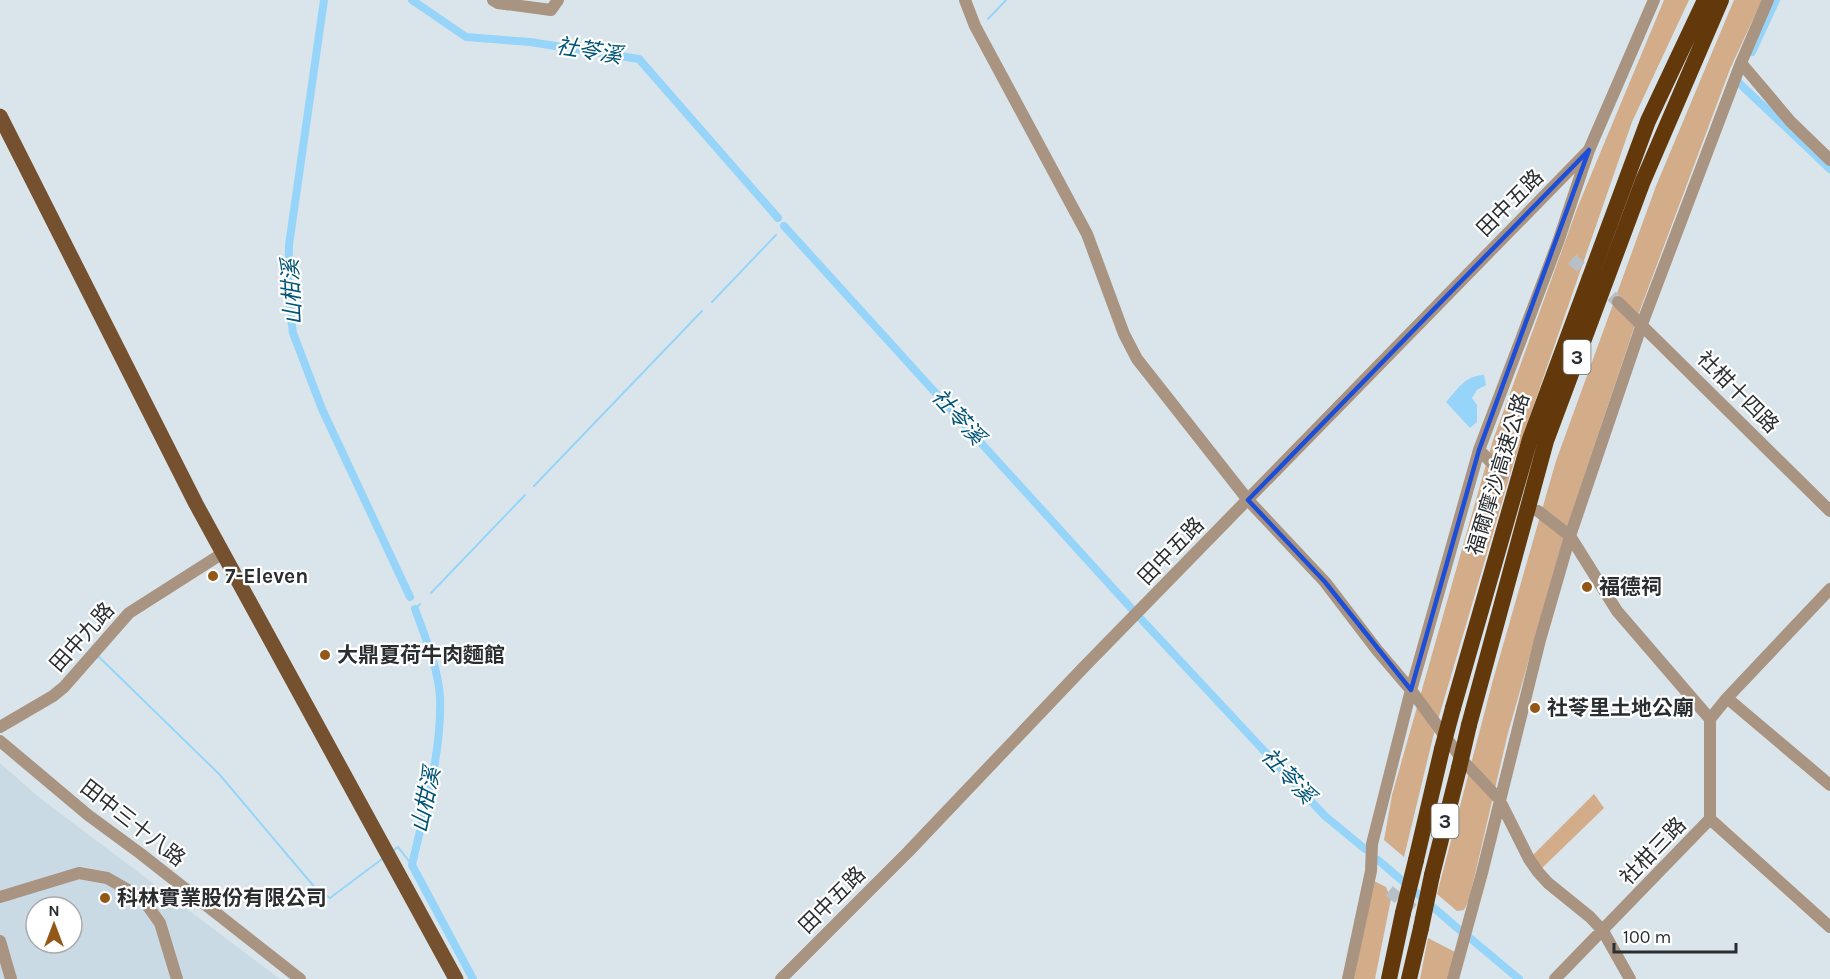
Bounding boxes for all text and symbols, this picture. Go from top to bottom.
water label: 社苓溪 [554,33,627,69]
street label: 田中五路 [1472,165,1548,241]
water label: 山柑溪 [277,255,307,326]
road number: 3 [1564,340,1590,374]
street label: 社柑十四路 [1692,346,1784,438]
water label: 社苓溪 [926,384,992,452]
street label: 福爾摩沙高速公路 [1462,390,1534,558]
street label: 田中五路 [1133,512,1209,590]
place label: 7-Eleven [225,564,308,588]
marker: 7-Eleven [206,569,220,583]
place label: 福德祠 [1599,575,1662,599]
marker: 福德祠 [1580,580,1594,594]
street label: 田中九路 [45,598,119,676]
place label: 大鼎夏荷牛肉麵館 [337,643,505,667]
marker: 大鼎夏荷牛肉麵館 [318,648,332,662]
place label: 社苓里土地公廟 [1547,696,1694,720]
marker: 社苓里土地公廟 [1528,701,1542,715]
water label: 社苓溪 [1256,743,1322,811]
water label: 山柑溪 [406,762,446,835]
street label: 田中三十八路 [76,775,190,871]
road number: 3 [1432,804,1458,838]
street label: 社柑三路 [1615,812,1691,890]
street label: 田中五路 [794,862,870,938]
place label: 科林實業股份有限公司 [117,886,327,910]
marker: 科林實業股份有限公司 [98,891,112,905]
north arrow [24,895,84,955]
text: N [48,901,60,920]
scale bar [1614,916,1736,954]
text: 100 m [1623,926,1671,948]

